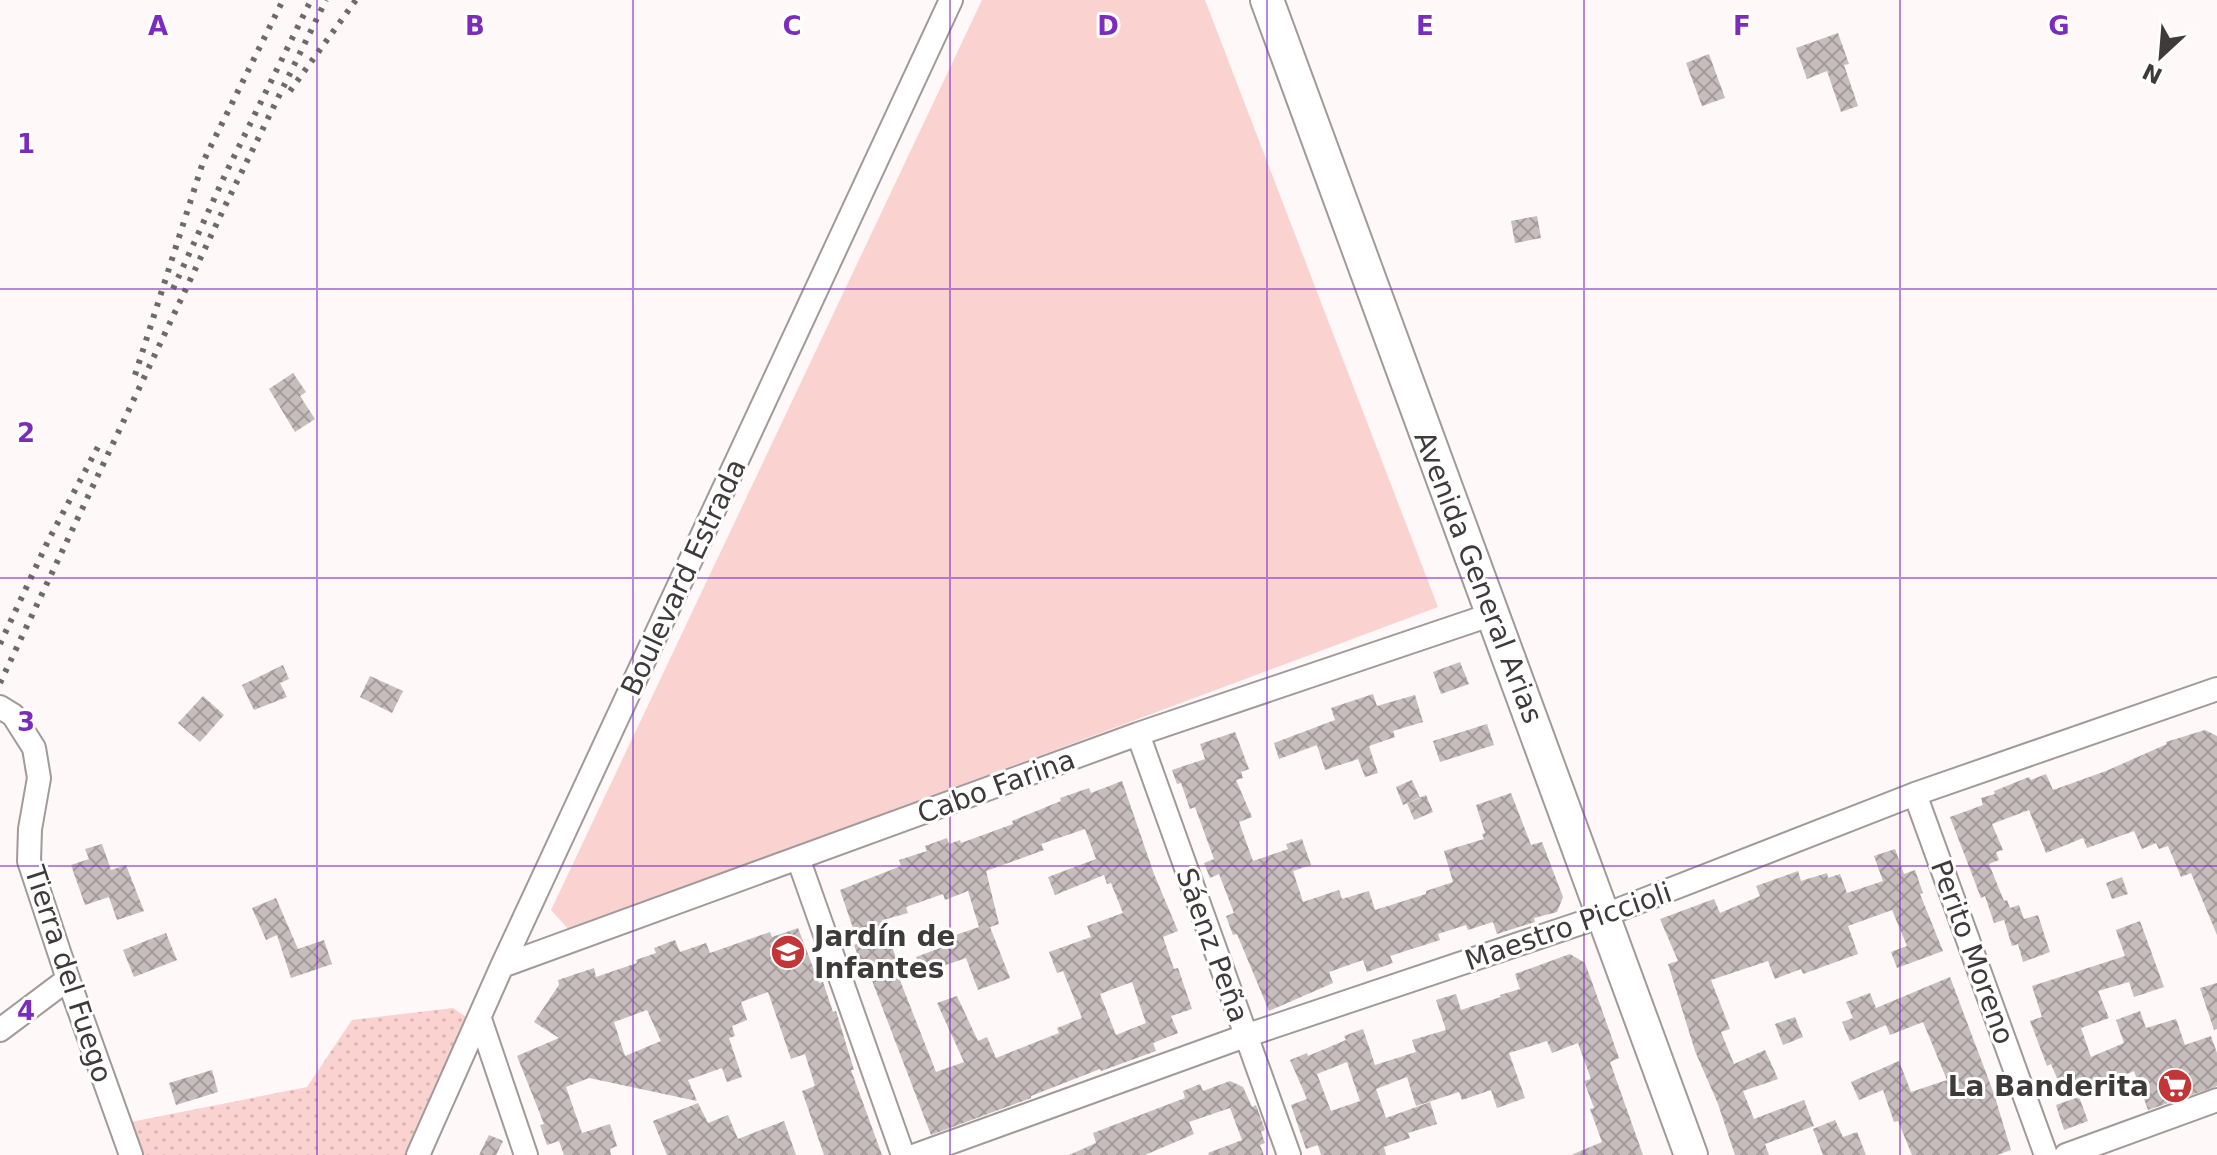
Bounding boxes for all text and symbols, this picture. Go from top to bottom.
text: A [148,11,168,41]
text: B [465,11,485,41]
text: C [782,11,802,41]
text: D [1097,11,1119,41]
text: E [1416,11,1434,41]
text: F [1733,11,1751,41]
text: G [2048,11,2070,41]
north arrow [2121,16,2201,96]
text: N [2139,58,2166,89]
text: 1 [17,129,35,159]
text: 2 [17,418,35,448]
street label: Avenida General Arias [1408,427,1550,728]
street label: Boulevard Estrada [614,454,753,701]
text: 3 [17,707,35,737]
street label: Cabo Farina [913,743,1080,830]
street label: Perito Moreno [1924,856,2021,1049]
street label: Tierra del Fuego [18,861,119,1087]
street label: Sáenz Peña [1169,864,1256,1027]
street label: Maestro Piccioli [1461,876,1676,977]
place label: Jardín de Infantes [812,920,955,985]
school or university icon: Jardín de Infantes [769,933,807,971]
text: 4 [17,996,35,1026]
supermarket icon: La Banderita [2156,1067,2194,1105]
place label: La Banderita [1948,1070,2149,1103]

